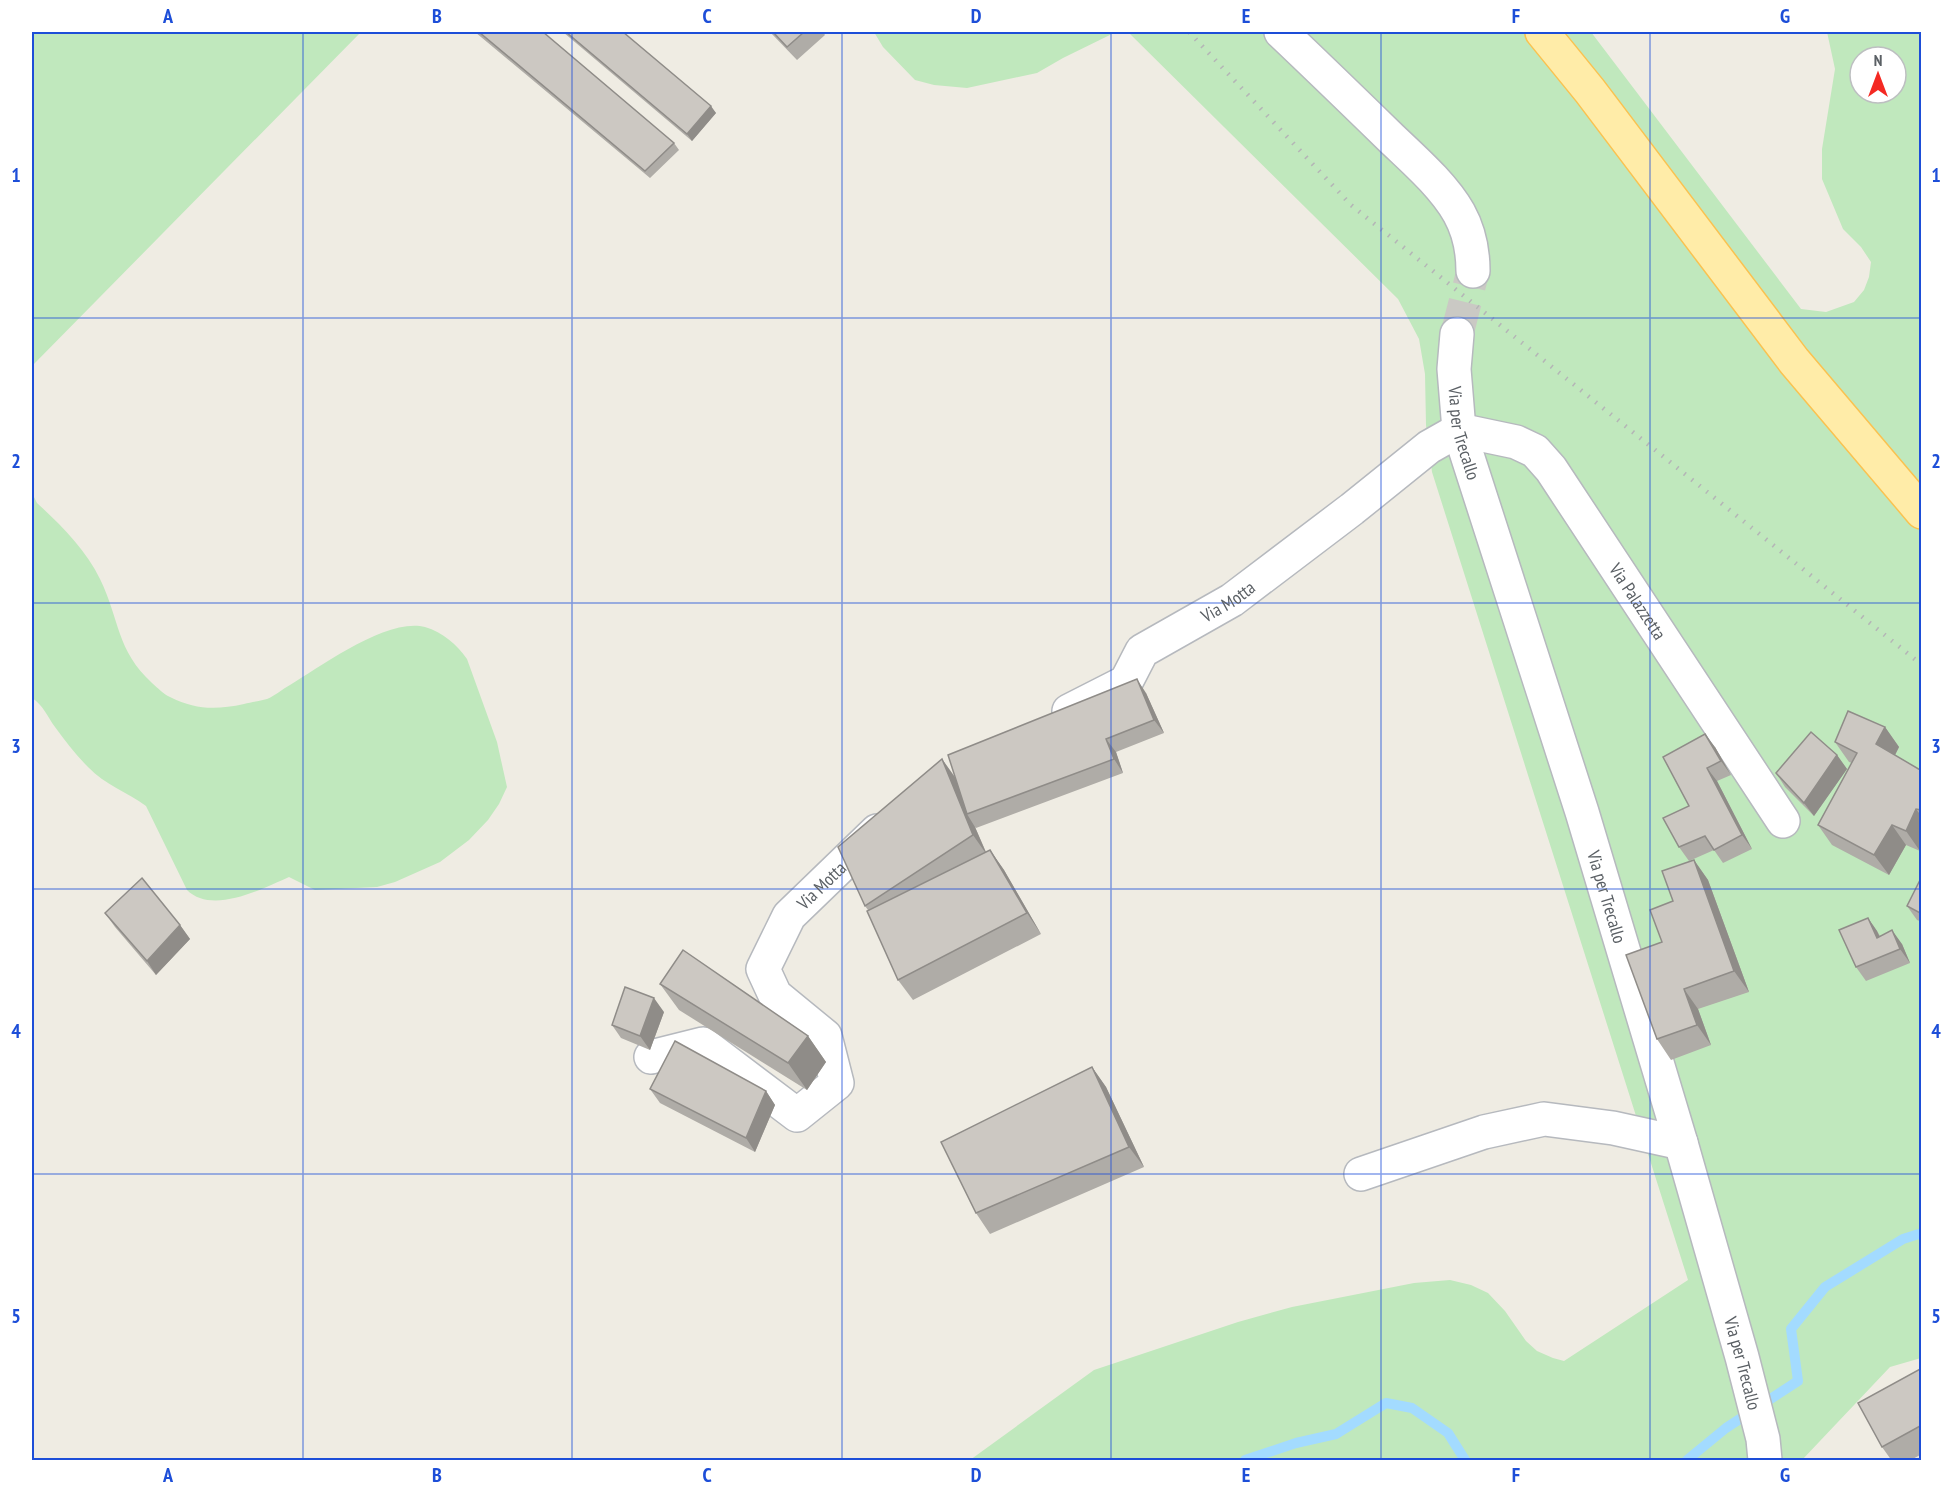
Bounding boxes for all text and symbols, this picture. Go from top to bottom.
text: A [162,3,174,29]
text: B [432,3,442,29]
text: C [702,3,712,29]
text: D [971,3,982,29]
text: E [1242,3,1250,29]
text: F [1512,3,1520,29]
text: G [1780,3,1790,29]
north arrow [1848,45,1908,105]
text: N [1874,50,1882,70]
text: 1 [11,162,21,188]
text: 1 [1931,162,1941,188]
street label: Via per Trecallo [1444,384,1486,483]
text: 2 [11,448,21,474]
text: 2 [1931,448,1941,474]
street label: Via Palazzetta [1604,558,1672,644]
street label: Via Motta [1196,575,1259,627]
text: 3 [11,733,21,759]
text: 3 [1931,733,1941,759]
street label: Via per Trecallo [1582,847,1632,946]
street label: Via Motta [791,856,850,915]
text: 4 [11,1018,21,1044]
text: 4 [1931,1018,1941,1044]
text: 5 [11,1303,21,1329]
text: 5 [1931,1303,1941,1329]
street label: Via per Trecallo [1719,1313,1767,1412]
text: A [162,1462,174,1488]
text: B [432,1462,442,1488]
text: C [702,1462,712,1488]
text: D [971,1462,982,1488]
text: E [1242,1462,1250,1488]
text: F [1512,1462,1520,1488]
text: G [1780,1462,1790,1488]

